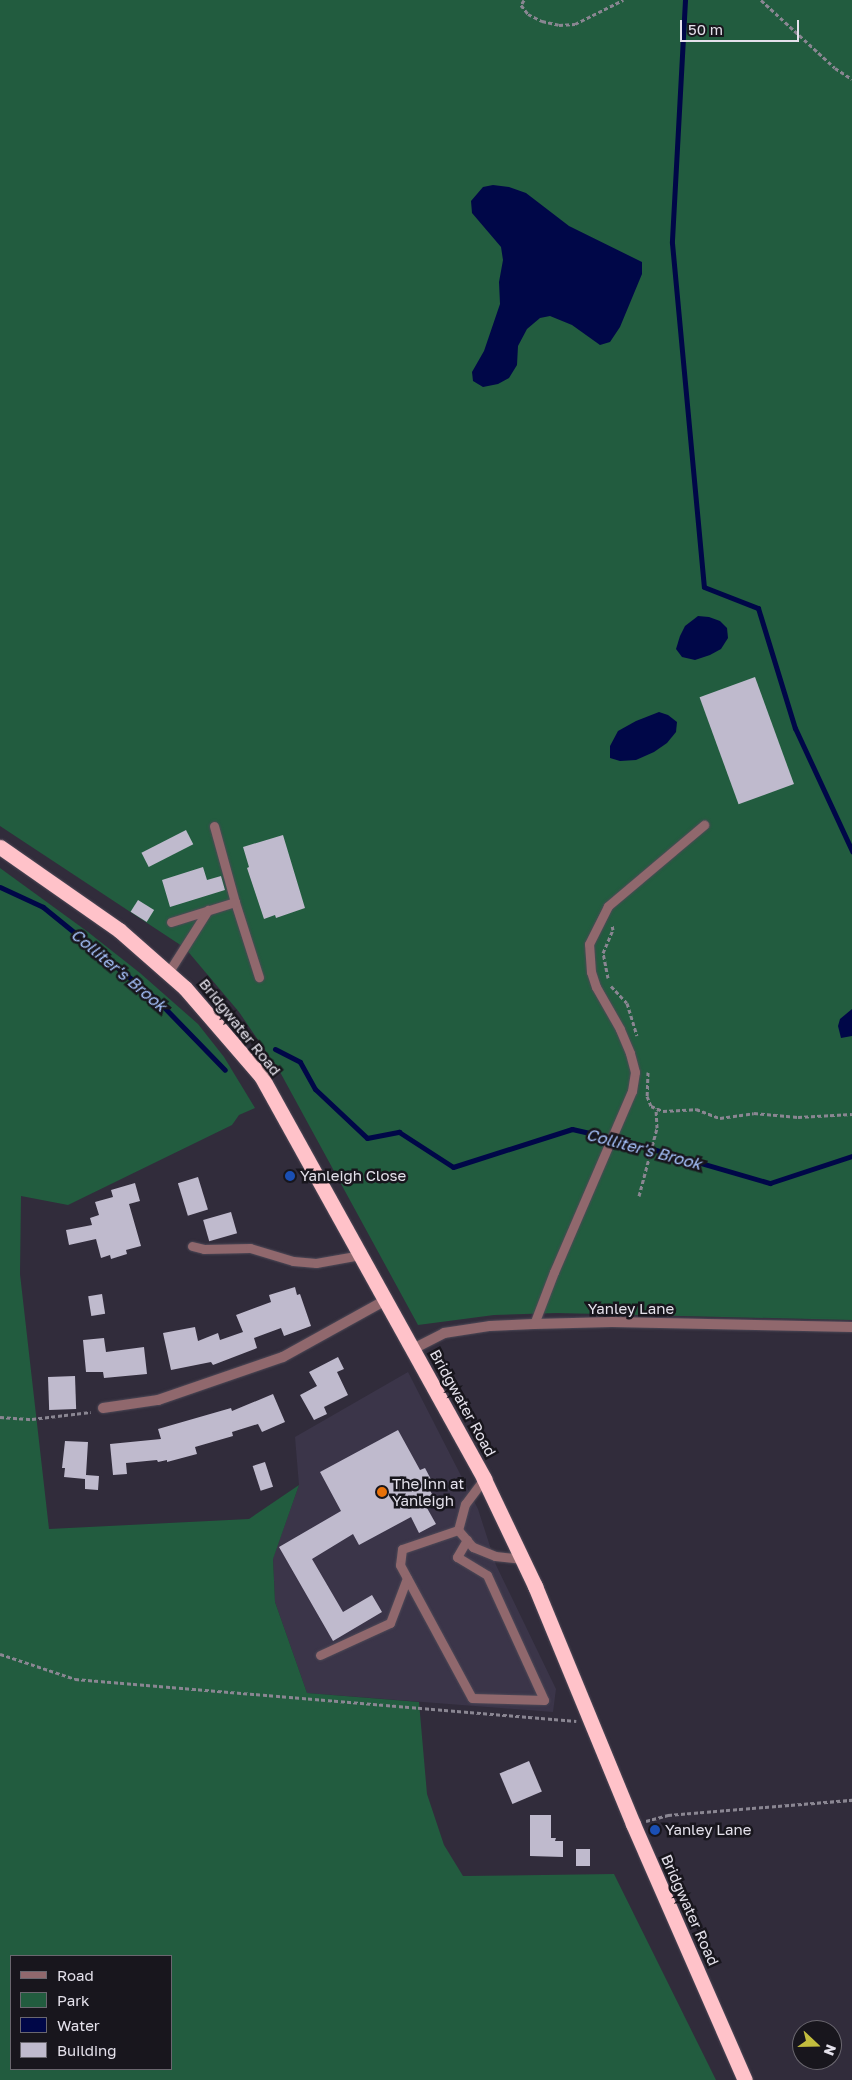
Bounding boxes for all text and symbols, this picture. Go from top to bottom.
scale bar [682,10,801,42]
text: 50 m [688,20,723,38]
water label: Colliter's Brook [67,925,171,1015]
street label: Bridgwater Road [195,975,285,1079]
water label: Colliter's Brook [584,1124,704,1174]
place label: Yanleigh Close [300,1167,406,1185]
marker: Yanleigh Close [284,1170,296,1182]
street label: Yanley Lane [588,1300,674,1318]
street label: Bridgwater Road [426,1346,500,1460]
place label: The Inn at Yanleigh [392,1474,464,1509]
marker: The Inn at Yanleigh [376,1486,388,1498]
place label: Yanley Lane [665,1821,751,1839]
marker: Yanley Lane [649,1824,661,1836]
street label: Bridgwater Road [657,1852,723,1968]
legend [10,1955,172,2070]
text: Road [57,1966,94,1984]
text: Park [57,1991,89,2009]
text: Water [57,2016,100,2034]
north arrow [792,2020,842,2070]
text: Building [57,2041,117,2059]
text: N [821,2042,840,2058]

